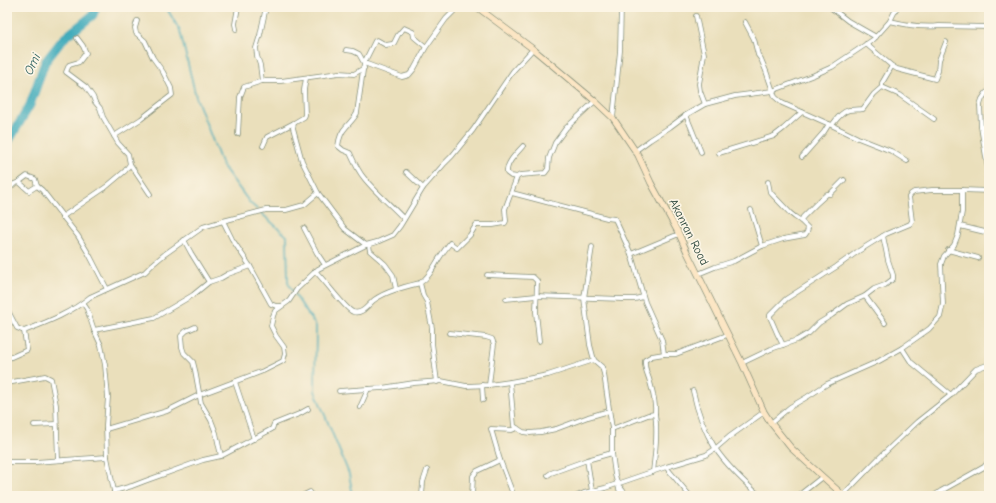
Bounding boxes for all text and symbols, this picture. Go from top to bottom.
water label: Omi [21,50,44,77]
street label: Akanran Road [666,196,712,268]

